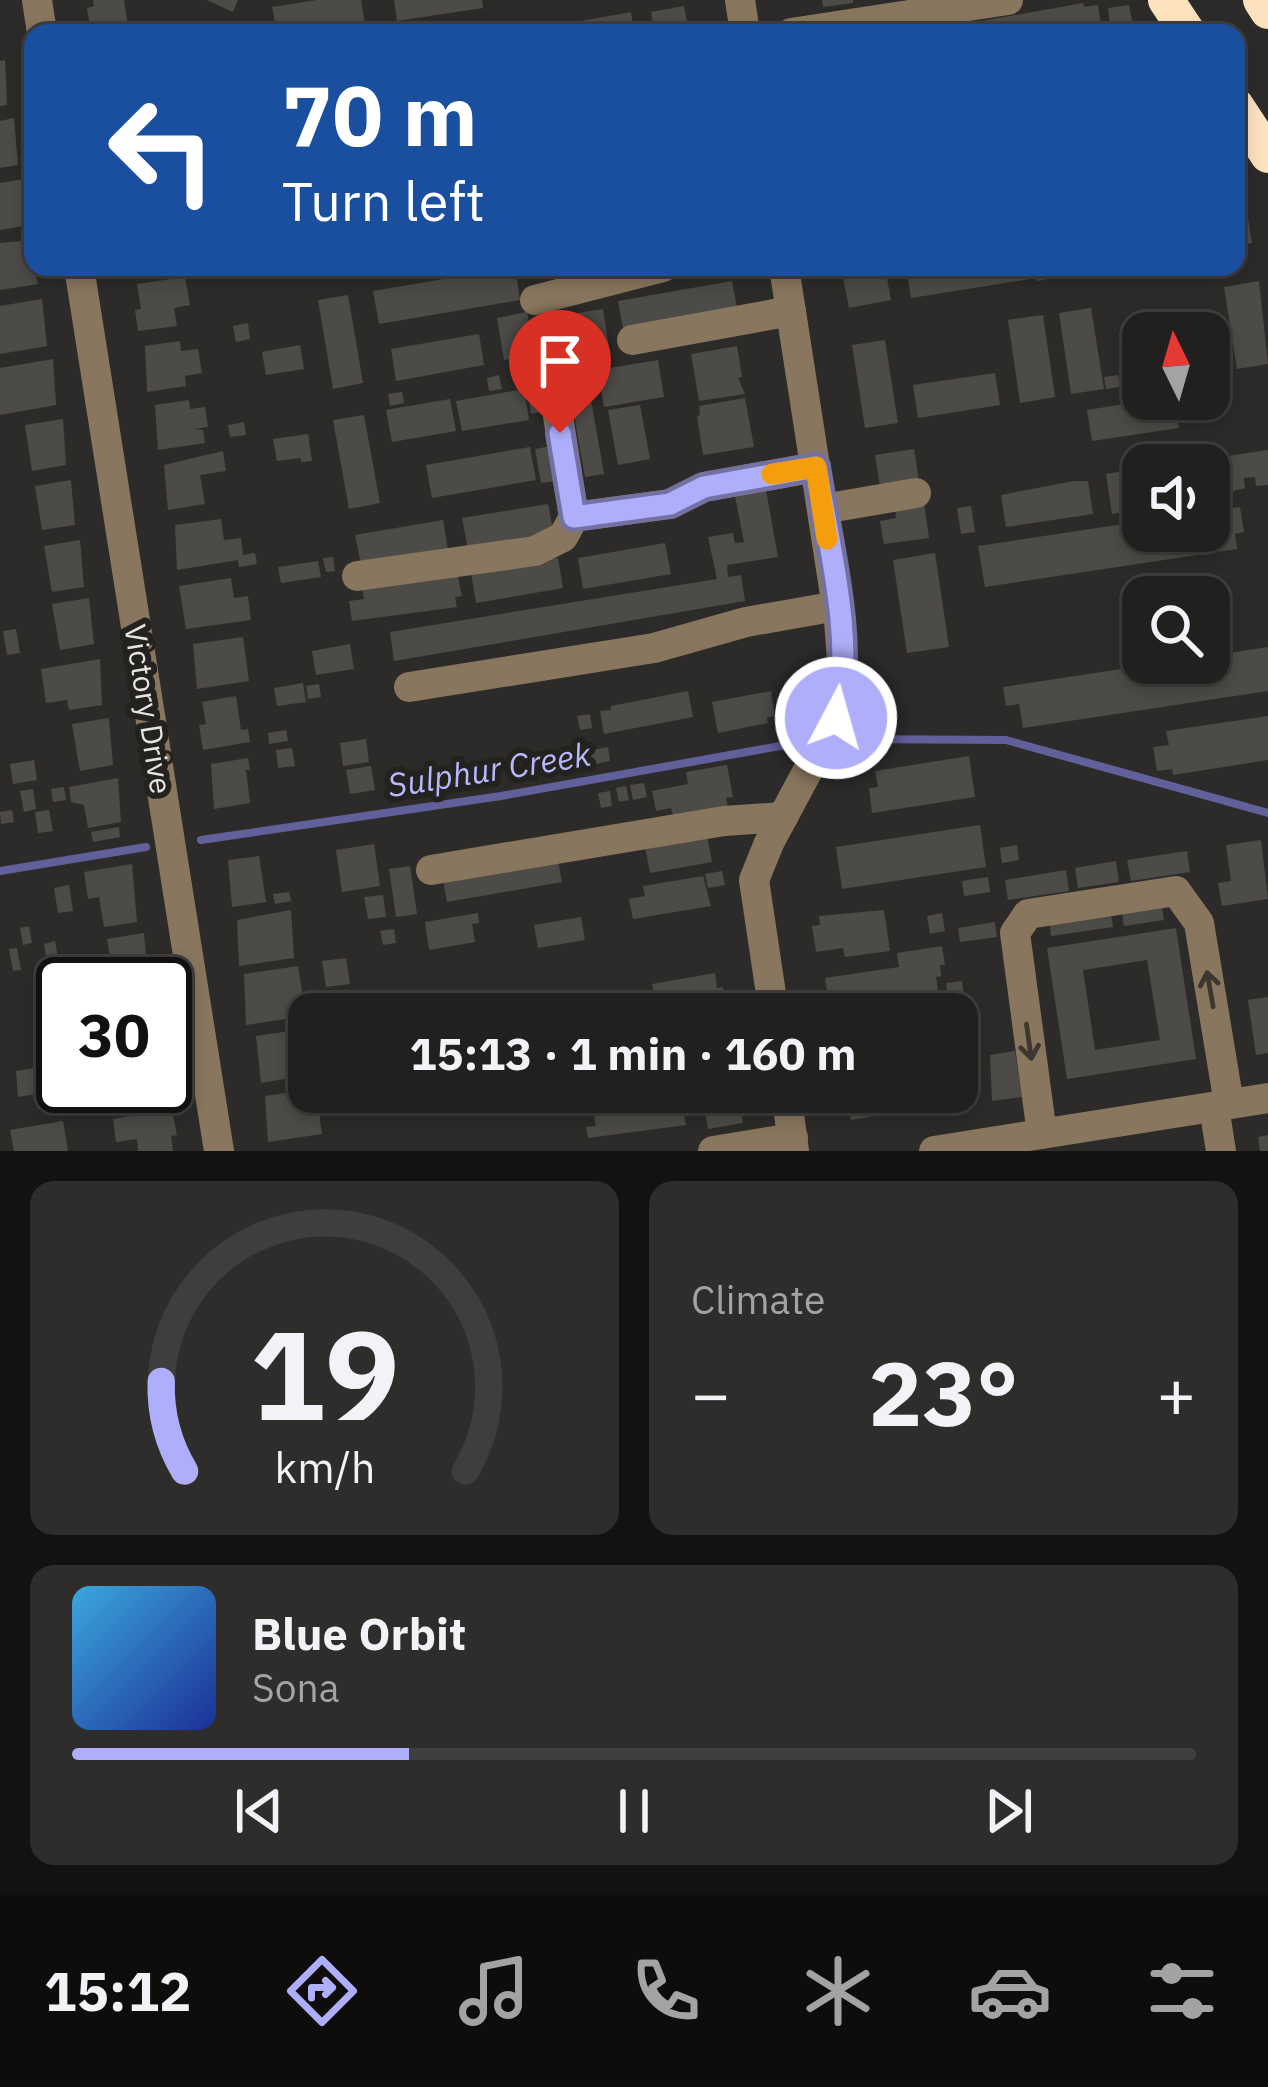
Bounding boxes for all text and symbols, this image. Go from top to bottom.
text: 70 m [282,60,478,169]
icon: left [84,72,240,228]
text: Turn left [282,166,485,236]
pin [509,310,611,433]
north arrow [1122,312,1230,420]
map controls [1122,312,1230,684]
icon: arrive [527,328,593,394]
button: sound [1122,444,1230,552]
button: search [1122,576,1230,684]
street label: Victory Drive [116,621,182,797]
position arrow [773,655,899,781]
water label: Sulphur Creek [385,732,594,806]
speed limit sign: 30 [36,957,192,1113]
one-way arrow [1197,970,1220,1009]
one-way arrow [1019,1022,1041,1061]
text: 15:13 · 1 min · 160 m [410,1024,856,1082]
text: Climate [691,1274,825,1325]
text: 19 [250,1292,399,1454]
text: 23° [868,1334,1019,1451]
text: − [691,1350,731,1436]
text: + [1156,1350,1196,1436]
text: km/h [274,1439,375,1495]
text: Blue Orbit [252,1604,466,1662]
text: Sona [252,1662,339,1713]
icon: previous [226,1778,292,1844]
icon: pause [601,1778,667,1844]
icon: next [976,1778,1042,1844]
icon: directions [280,1949,364,2033]
icon: music [452,1949,536,2033]
icon: phone [624,1949,708,2033]
icon: climate [796,1949,880,2033]
icon: car [968,1949,1052,2033]
icon: filters [1140,1949,1224,2033]
text: 15:12 [44,1956,191,2026]

